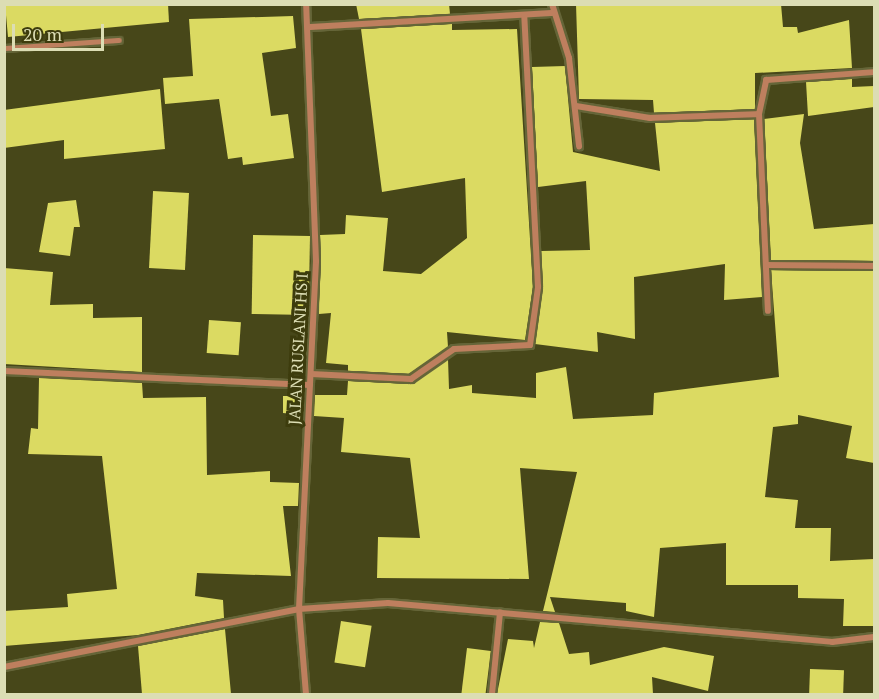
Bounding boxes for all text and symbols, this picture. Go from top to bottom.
scale bar [15,12,106,50]
text: 20 m [23,22,62,46]
street label: JALAN RUSLANI HS I [284,273,312,425]

